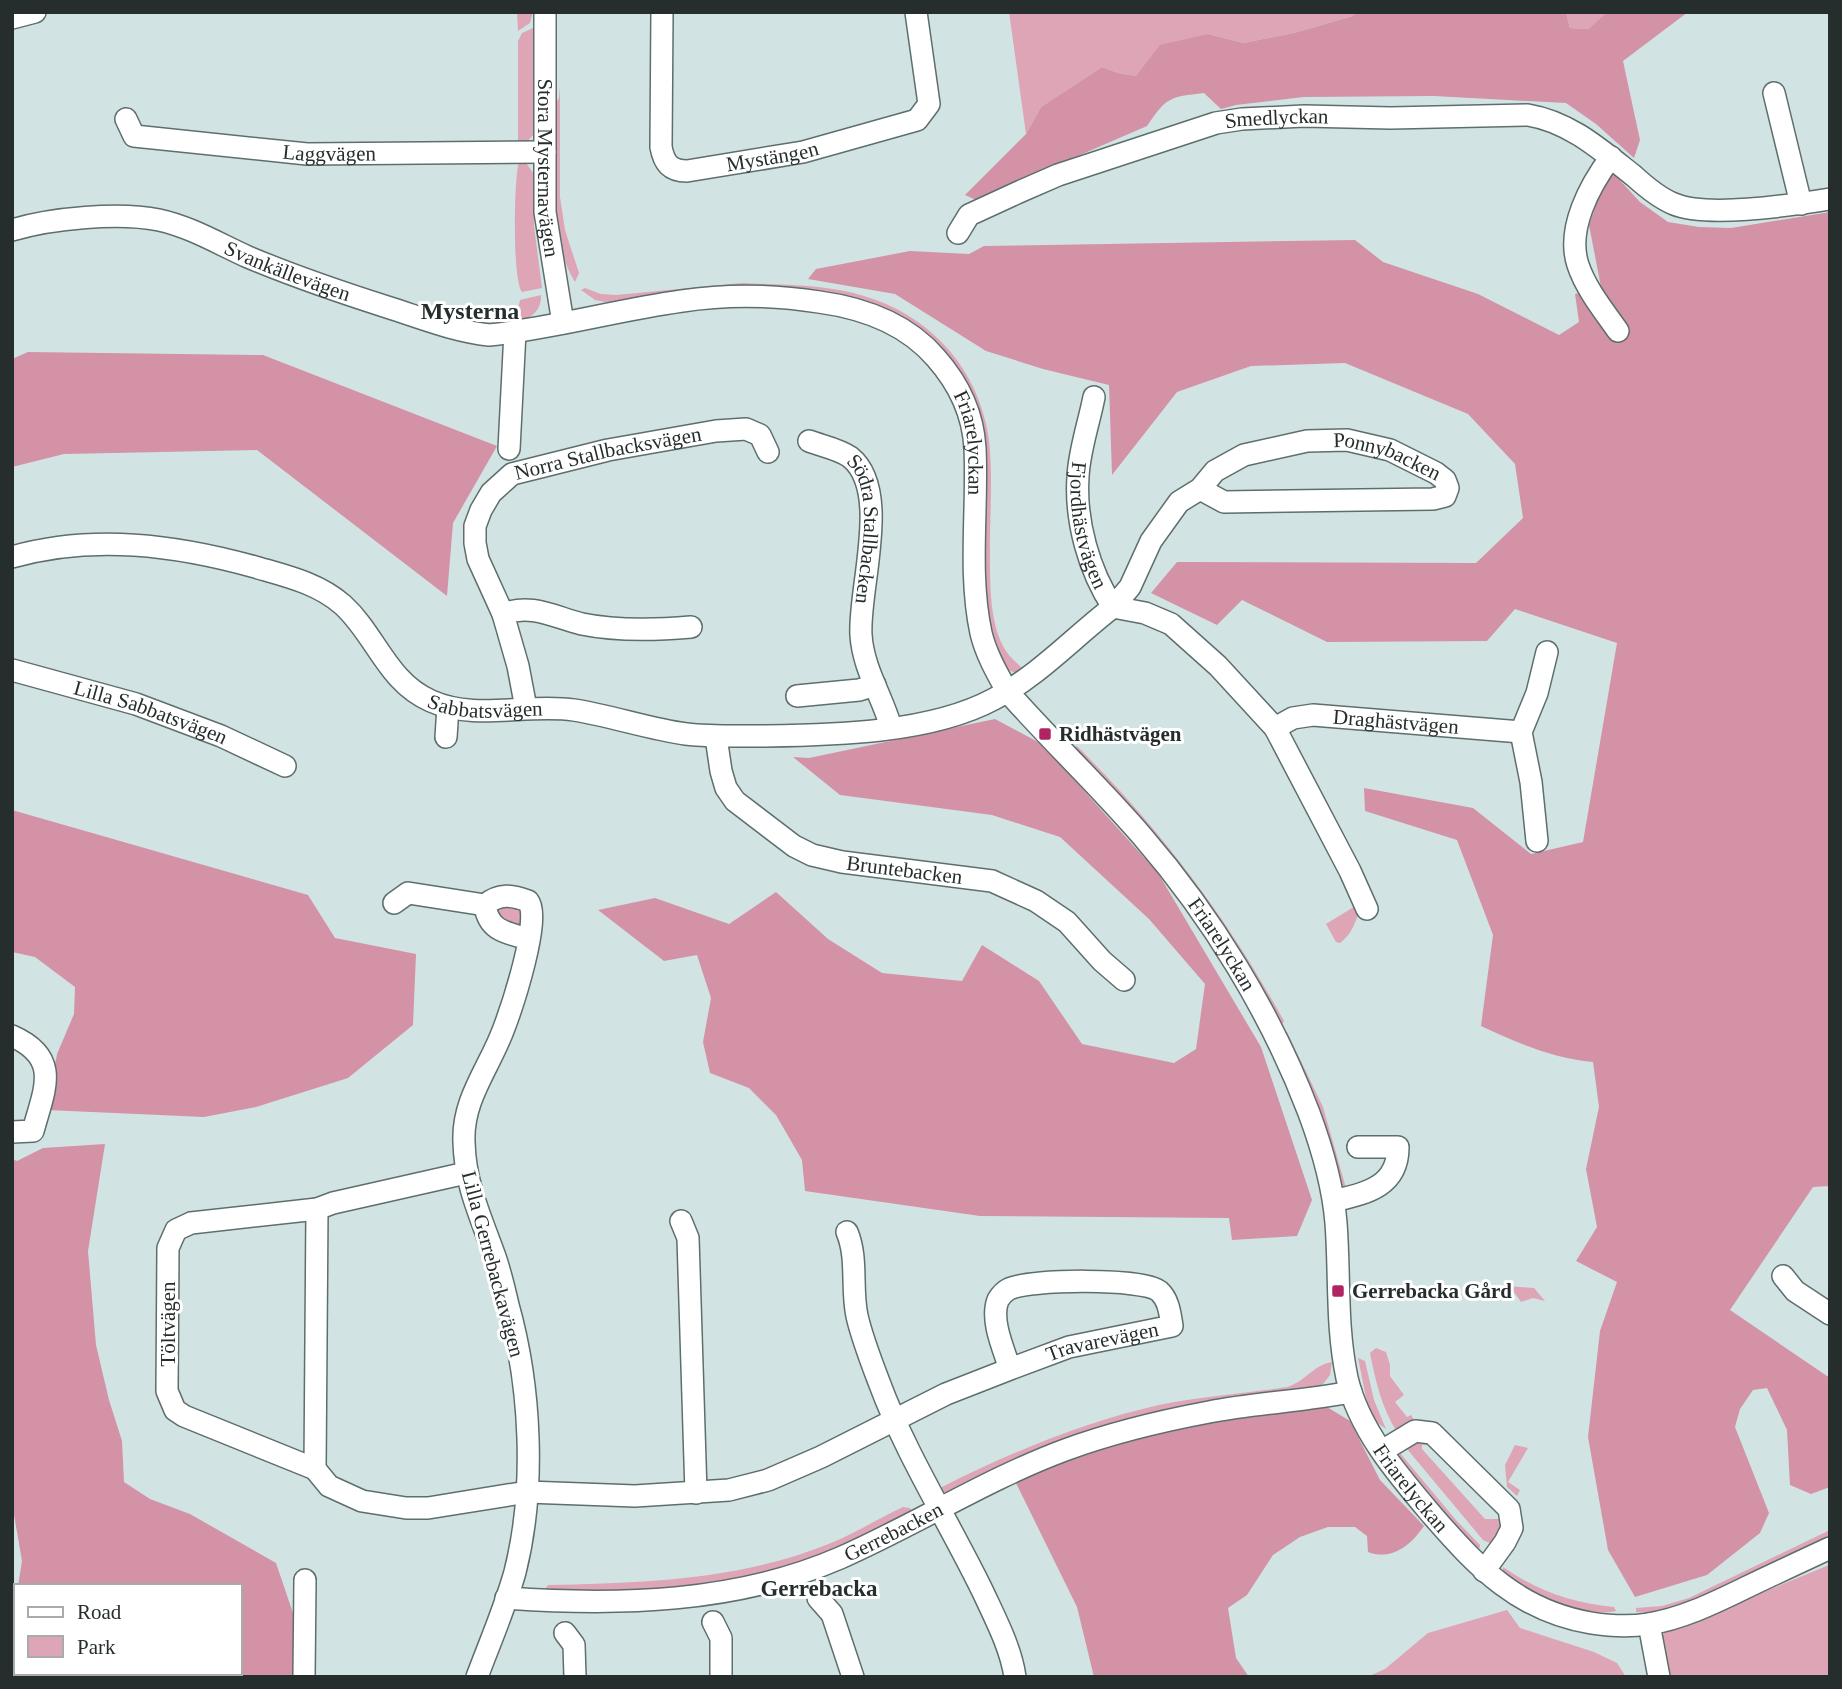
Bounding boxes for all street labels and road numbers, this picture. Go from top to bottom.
street label: Stora Mysternavägen [532,78,564,259]
street label: Smedlyckan [1223,104,1329,133]
street label: Mystängen [724,136,822,176]
street label: Laggvägen [282,140,377,166]
street label: Svankällevägen [221,236,354,306]
street label: Friarelyckan [949,386,988,496]
street label: Norra Stallbacksvägen [512,422,704,485]
street label: Ponnybacken [1333,428,1445,486]
street label: Södra Stallbacken [842,449,883,606]
street label: Fjordhästvägen [1066,460,1113,593]
street label: Lilla Sabbatsvägen [71,676,232,750]
street label: Sabbatsvägen [424,689,544,723]
street label: Draghästvägen [1332,705,1460,739]
street label: Bruntebacken [845,851,964,889]
street label: Friarelyckan [1183,893,1261,996]
street label: Lilla Gerrebackavägen [457,1168,530,1360]
street label: Töltvägen [156,1281,180,1367]
street label: Travarevägen [1043,1317,1161,1367]
street label: Friarelyckan [1368,1440,1454,1538]
street label: Gerrebacken [840,1497,947,1567]

